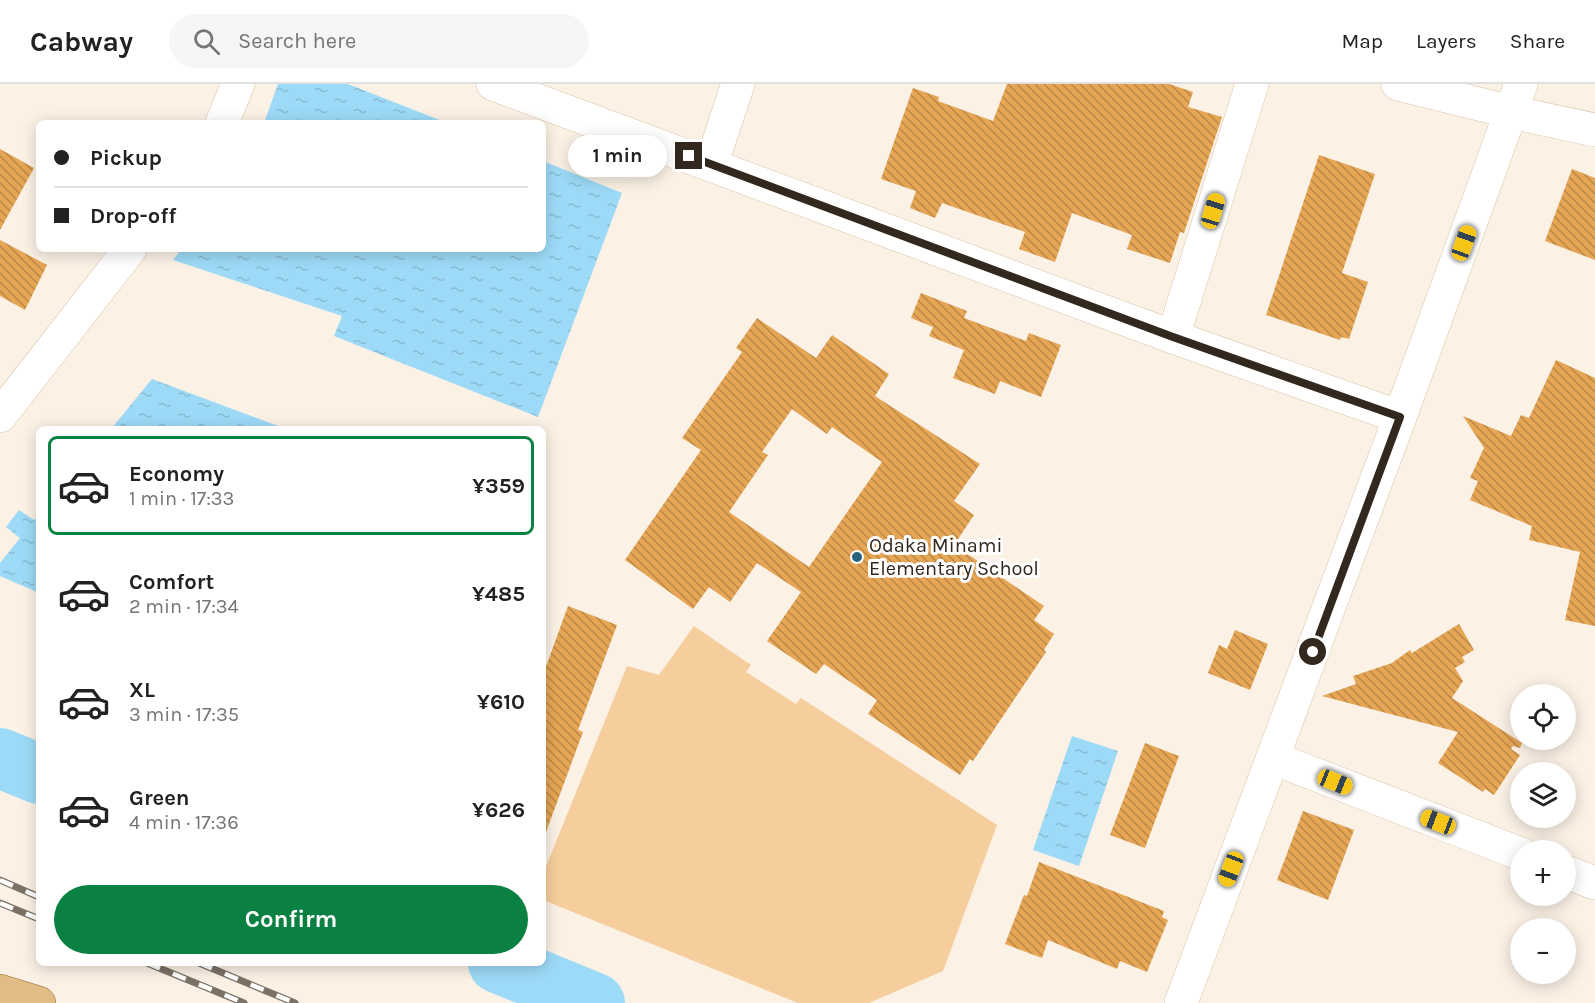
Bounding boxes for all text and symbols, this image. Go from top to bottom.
search box [169,14,589,68]
text: Cabway [30,25,133,58]
icon: search [190,25,223,58]
text: Search here [238,28,356,54]
text: Map [1341,29,1383,53]
text: Layers [1416,29,1477,53]
text: Share [1510,29,1565,53]
callout: 1 min [569,135,668,177]
route end [675,142,702,169]
text: 1 min [592,144,643,167]
text: Pickup [90,145,162,171]
car [1199,191,1227,231]
text: Drop-off [90,203,176,229]
car [1449,223,1479,263]
icon: car [57,459,111,513]
text: Economy [129,461,224,487]
text: ¥359 [472,473,525,499]
text: 1 min · 17:33 [129,487,234,510]
place label: Odaka Minami Elementary School [869,534,1039,580]
marker: Odaka Minami Elementary School [850,550,864,564]
icon: car [57,567,111,621]
text: Comfort [129,569,214,595]
text: ¥485 [472,581,525,607]
text: 2 min · 17:34 [129,595,239,618]
route start [1299,638,1326,665]
icon: car [57,675,111,729]
text: XL [129,677,155,703]
map controls [1510,684,1576,984]
button: locate [1510,684,1576,750]
text: ¥610 [477,689,525,715]
text: 3 min · 17:35 [129,703,239,726]
button: layers [1510,762,1576,828]
car [1315,767,1355,797]
icon: car [57,783,111,837]
text: Green [129,785,190,811]
text: ¥626 [472,797,525,823]
car [1418,807,1458,837]
text: 4 min · 17:36 [129,811,239,834]
button: + [1510,840,1576,906]
car [1216,849,1246,889]
button: Confirm [54,885,528,954]
button: − [1510,918,1576,984]

